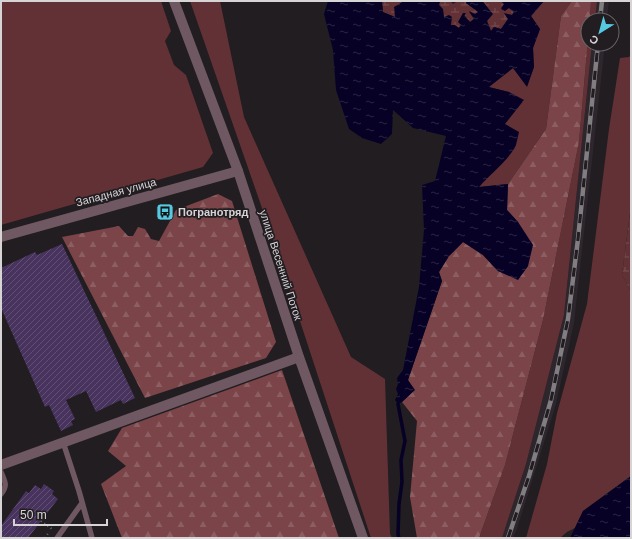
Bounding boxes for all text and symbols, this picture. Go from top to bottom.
north arrow [580,12,620,52]
text: С [587,33,601,47]
street label: Западная улица [75,175,158,208]
bus stop icon: Погранотряд [155,202,175,222]
place label: Погранотряд [178,206,249,218]
street label: улица Весенний Поток [257,208,305,322]
scale bar [14,501,107,527]
text: 50 m [20,508,47,522]

